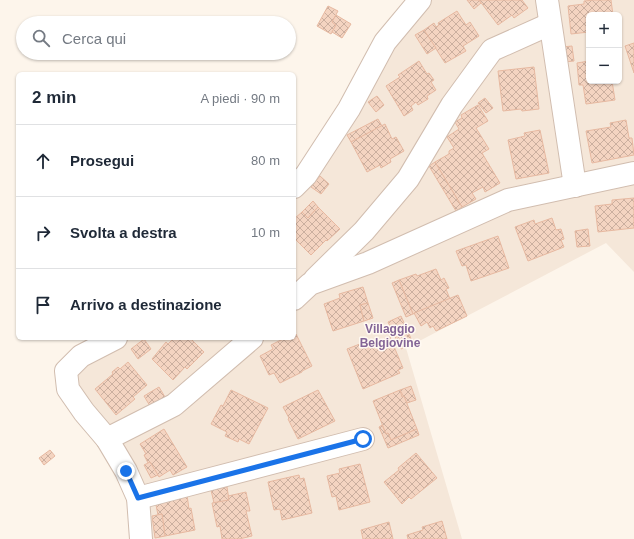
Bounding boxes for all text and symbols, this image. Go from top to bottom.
map controls [586,12,622,84]
button: + [586,12,622,48]
search box [16,16,296,60]
icon: search [30,27,52,49]
text: Cerca qui [62,30,126,47]
button: − [586,48,622,84]
text: 2 min [32,88,76,107]
text: A piedi · 90 m [201,91,280,106]
icon: ahead [32,150,54,172]
text: Prosegui [70,152,134,169]
text: 80 m [251,153,280,168]
icon: right [32,222,54,244]
text: Svolta a destra [70,224,177,241]
text: 10 m [251,225,280,240]
icon: arrive [32,294,54,316]
text: Arrivo a destinazione [70,296,222,313]
district label: Villaggio Belgiovine [360,322,421,350]
route start [354,430,372,448]
route end [117,462,135,480]

